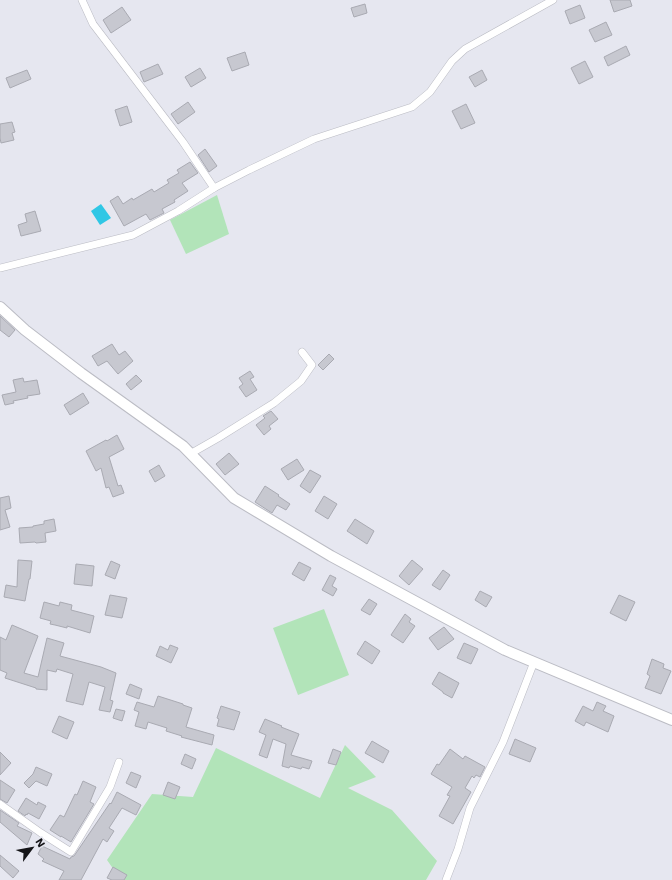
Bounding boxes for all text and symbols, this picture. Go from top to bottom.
north arrow [12,828,52,868]
text: N [32,836,48,850]

